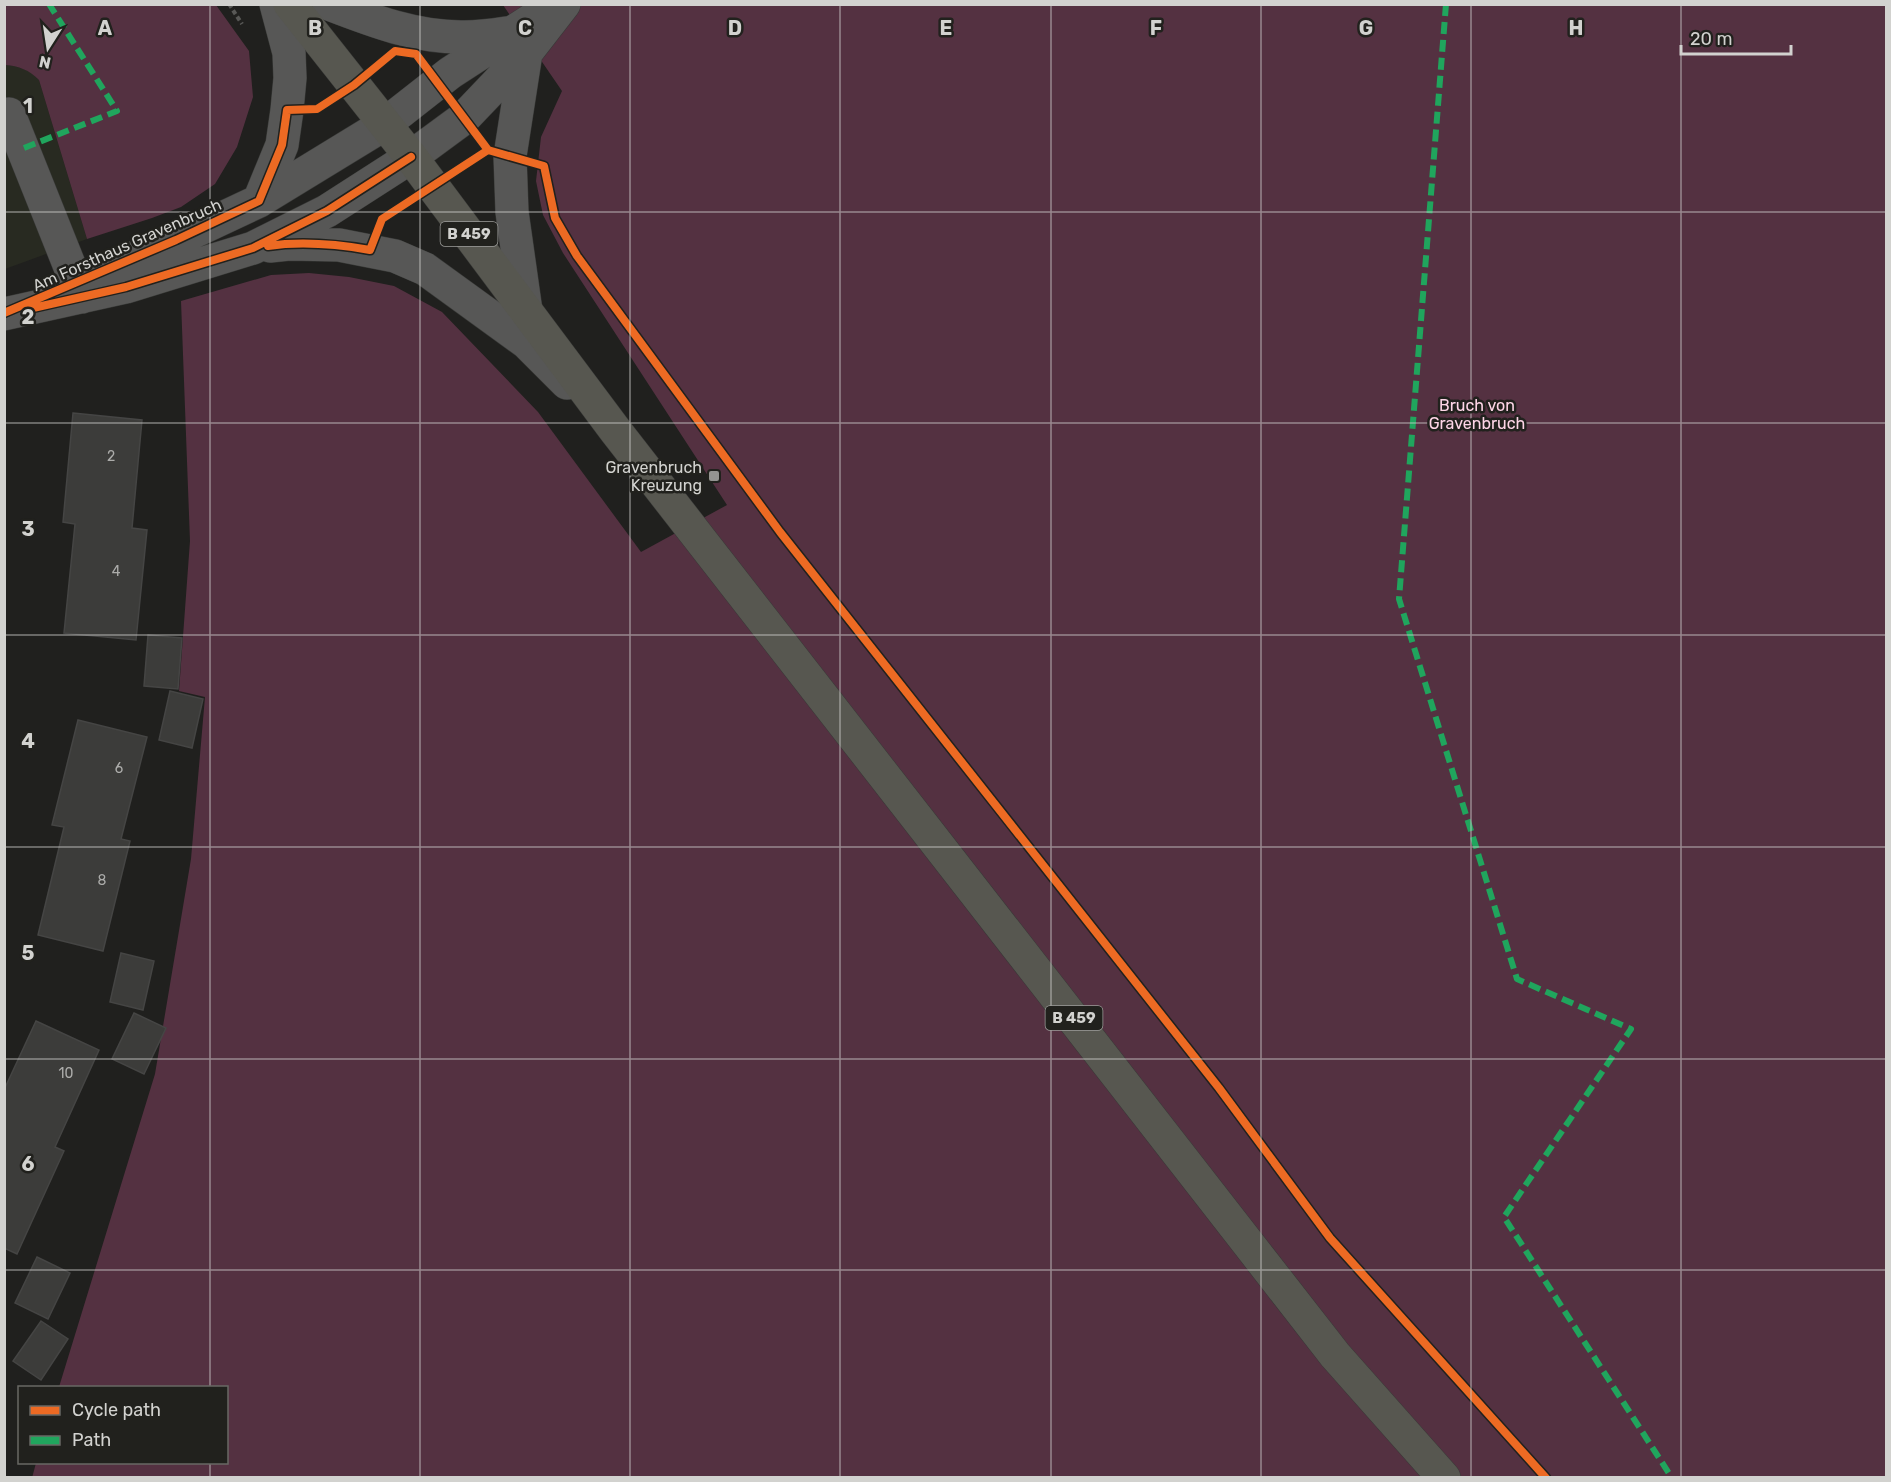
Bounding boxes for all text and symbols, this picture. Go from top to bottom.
text: A [98,16,113,40]
text: B [308,16,322,40]
text: C [518,16,532,40]
text: D [728,16,742,40]
text: E [940,16,952,40]
text: F [1150,16,1162,40]
text: G [1359,16,1373,40]
text: H [1569,16,1583,40]
north arrow [18,18,78,78]
scale bar [1681,18,1790,56]
text: 20 m [1690,28,1732,50]
text: N [37,52,53,73]
text: 1 [23,94,33,118]
street label: Am Forsthaus Gravenbruch [30,195,224,295]
road number: B 459 [440,222,498,246]
text: 2 [22,305,35,329]
park label: Bruch von Gravenbruch [1429,396,1525,433]
house number: 2 [107,448,115,465]
place label: Gravenbruch Kreuzung [605,458,702,495]
marker: Gravenbruch Kreuzung [707,469,721,483]
text: 3 [21,517,35,541]
house number: 4 [112,563,121,580]
text: 4 [21,729,35,753]
house number: 6 [115,760,123,777]
house number: 8 [98,872,107,889]
text: 5 [22,941,35,965]
road number: B 459 [1046,1006,1102,1030]
house number: 10 [59,1065,74,1082]
text: 6 [21,1152,35,1176]
legend [18,1386,228,1464]
text: Cycle path [72,1399,161,1421]
text: Path [72,1429,111,1451]

